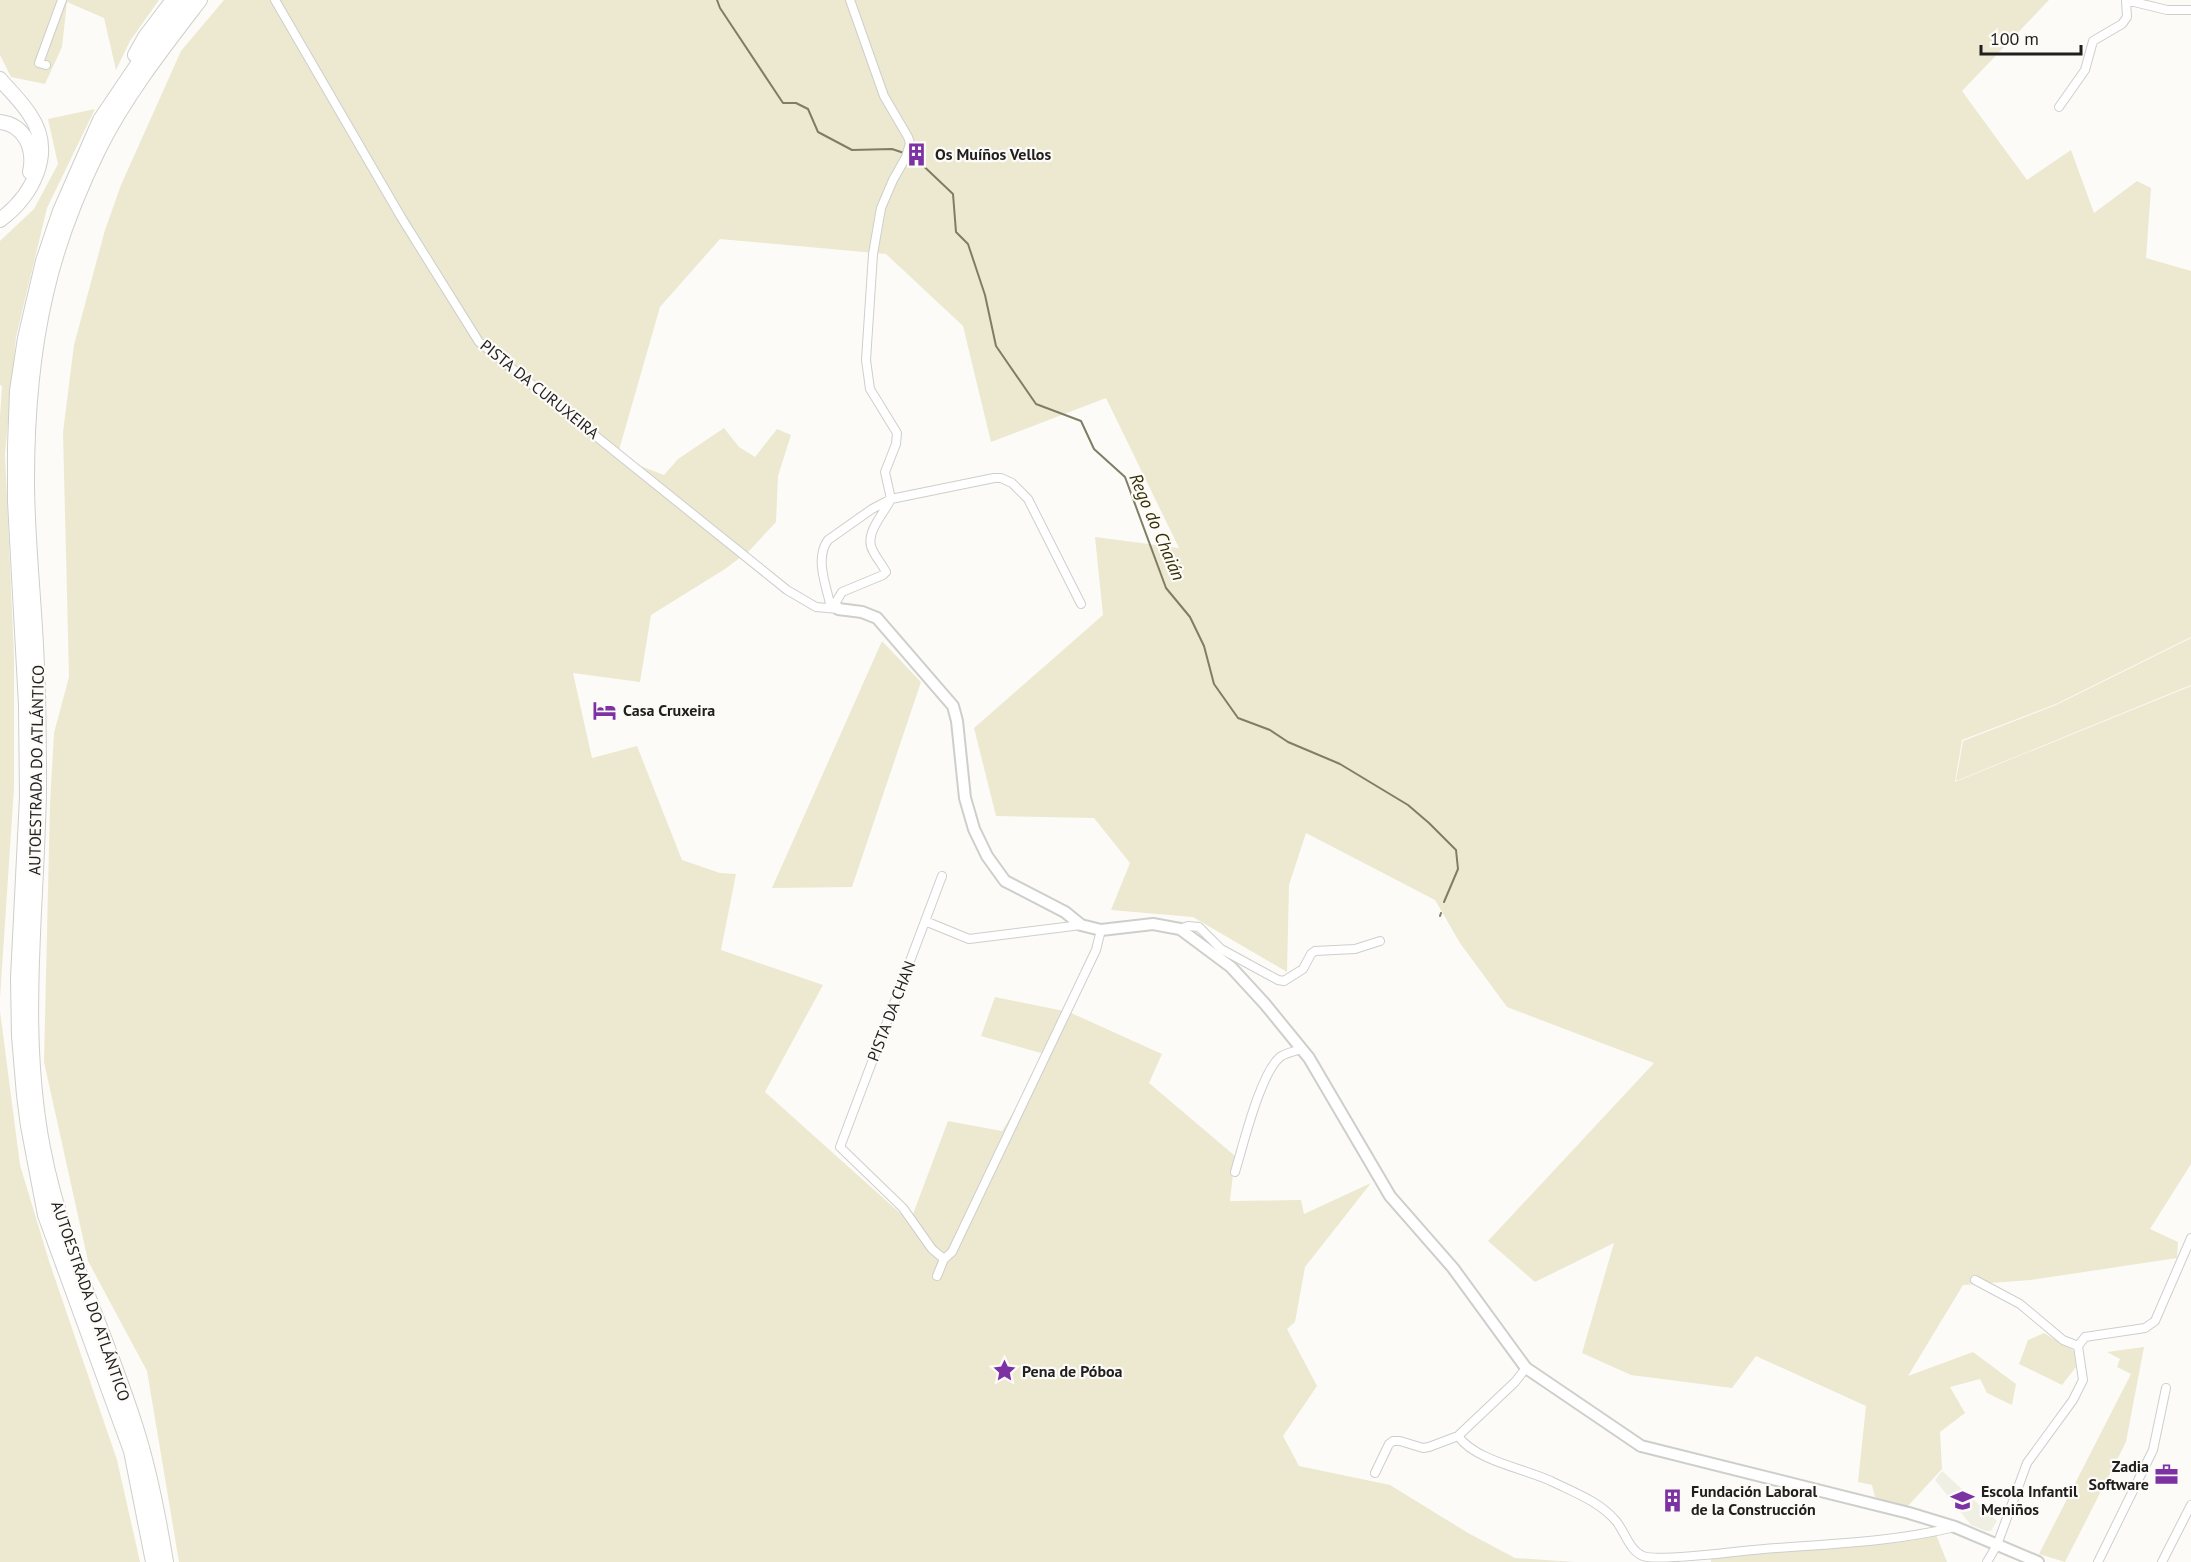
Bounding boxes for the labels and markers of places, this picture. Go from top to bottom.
building icon: Os Muíños Vellos [904,141,930,167]
place label: Os Muíños Vellos [935,144,1051,164]
hotel icon: Casa Cruxeira [592,697,618,723]
place label: Casa Cruxeira [623,700,715,720]
place icon: Pena de Póboa [991,1358,1017,1384]
place label: Pena de Póboa [1022,1361,1123,1381]
place label: Zadia Software [2089,1456,2149,1494]
office icon: Zadia Software [2154,1462,2180,1488]
place label: Fundación Laboral de la Construcción [1691,1481,1817,1519]
place label: Escola Infantil Meniños [1981,1481,2078,1519]
building icon: Fundación Laboral de la Construcción [1660,1487,1686,1513]
school or university icon: Escola Infantil Meniños [1950,1487,1976,1513]

